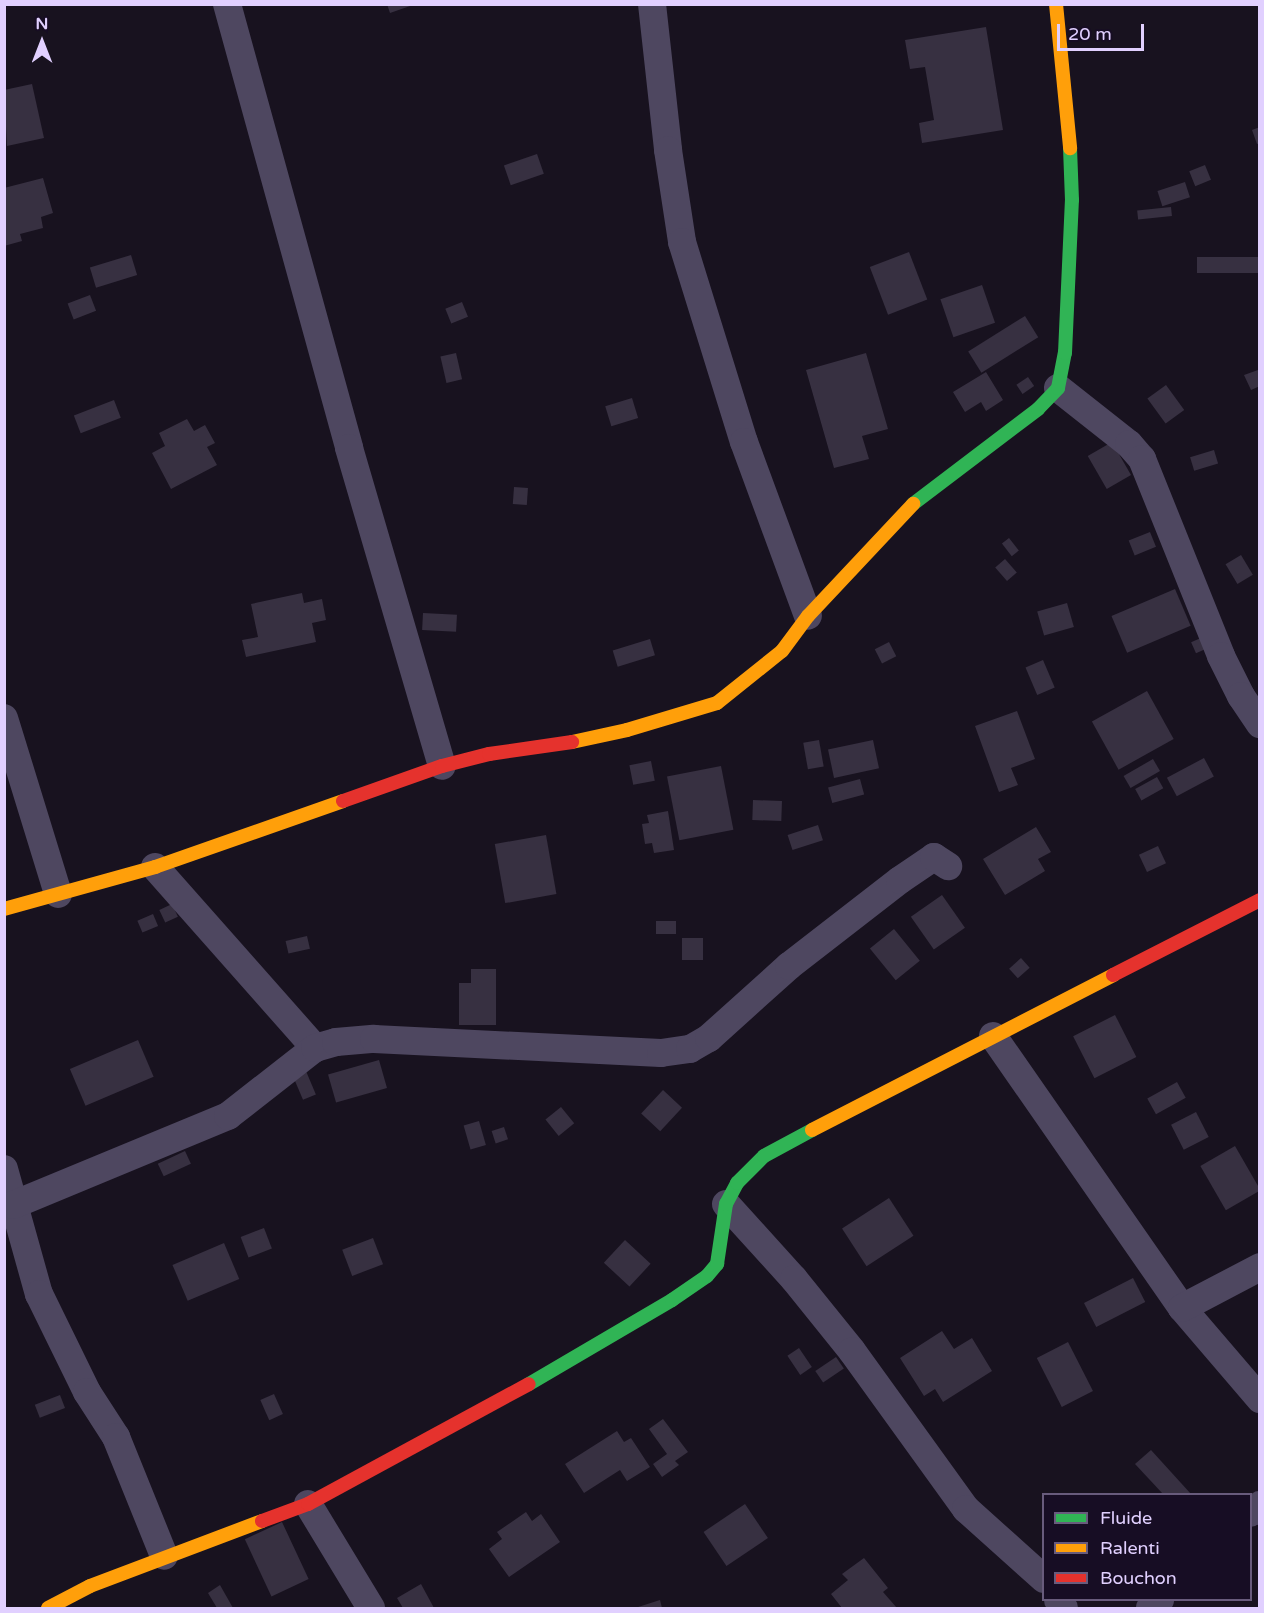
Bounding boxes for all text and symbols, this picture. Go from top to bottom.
north arrow [12,12,72,72]
scale bar [1060,12,1147,50]
text: N [36,14,48,34]
text: 20 m [1068,23,1112,45]
legend [1042,1493,1252,1601]
text: Fluide [1100,1507,1152,1529]
text: Ralenti [1100,1537,1160,1559]
text: Bouchon [1100,1567,1177,1589]

